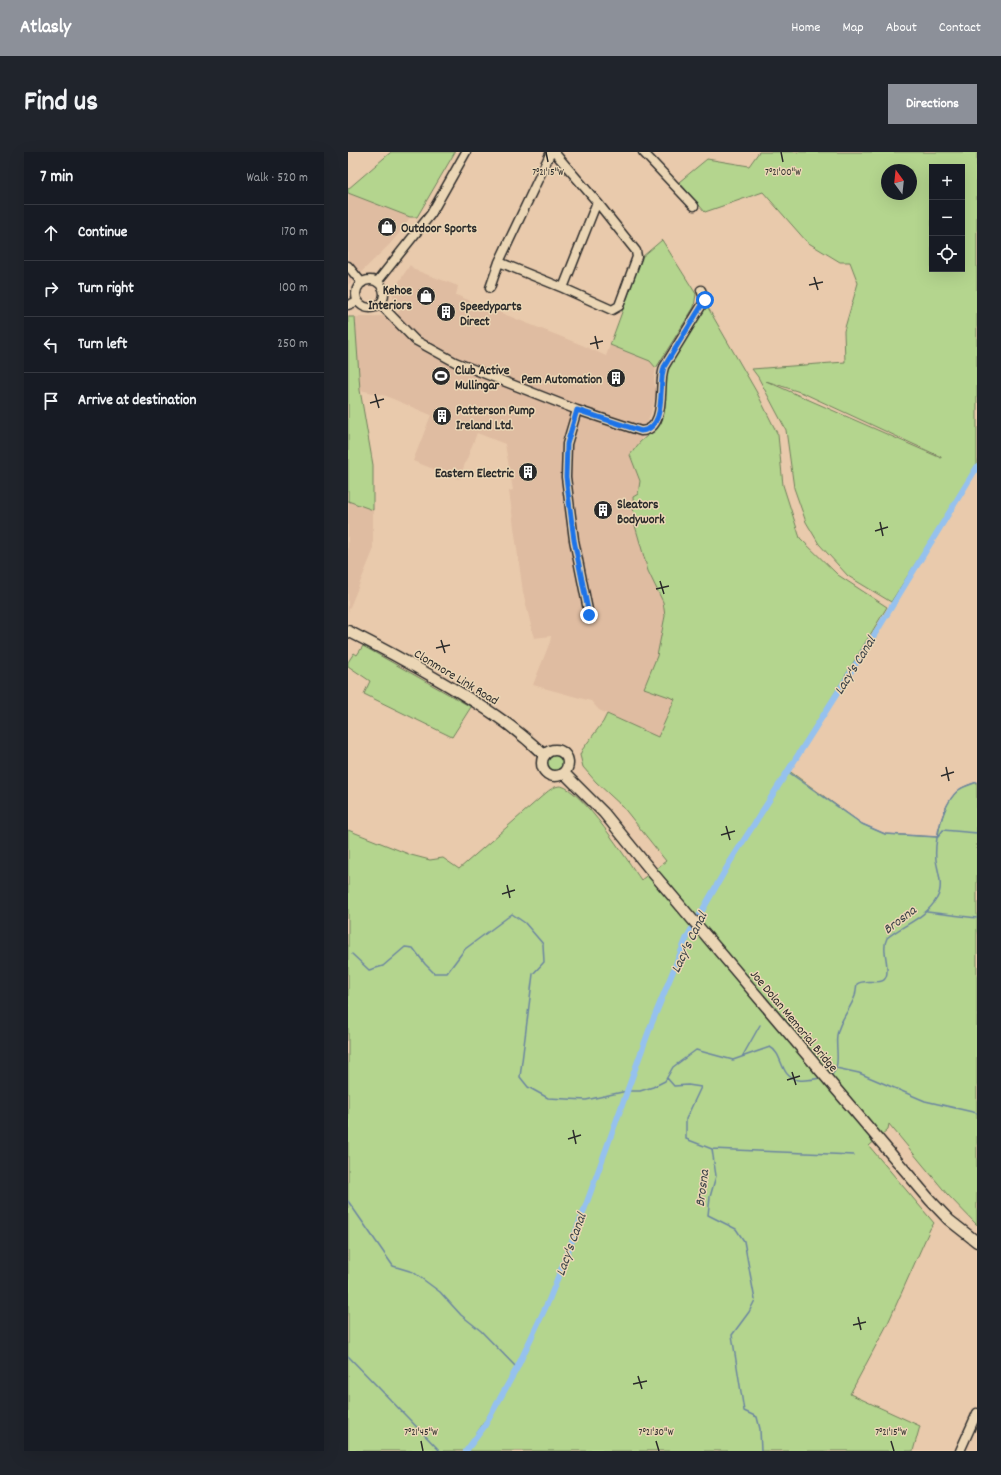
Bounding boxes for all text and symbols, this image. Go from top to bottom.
text: Atlasly [20,15,71,42]
text: Home [791,18,820,38]
text: Map [842,18,864,38]
text: About [886,18,917,38]
text: Contact [939,18,981,38]
text: Find us [24,84,98,124]
button: Directions [888,84,977,124]
north arrow [881,164,917,200]
map controls [929,164,965,272]
button: + [929,164,965,200]
text: 7 min [40,166,73,190]
text: 7°21'15"W [532,166,564,180]
text: 7°21'00"W [765,166,801,180]
text: Walk · 520 m [246,169,308,188]
button: − [929,200,965,236]
shop icon: Outdoor Sports [376,216,398,238]
place label: Outdoor Sports [401,220,477,239]
icon: ahead [40,222,62,244]
text: Continue [78,222,127,244]
text: 170 m [281,223,308,242]
button: locate [929,236,965,272]
icon: right [40,278,62,300]
text: Turn right [78,278,134,300]
text: 100 m [279,279,308,298]
place label: Kehoe Interiors [368,282,413,316]
shop icon: Kehoe Interiors [415,285,437,307]
route start [696,291,714,309]
place label: Speedyparts Direct [460,298,522,332]
building icon: Speedyparts Direct [435,301,457,323]
icon: left [40,334,62,356]
text: Turn left [78,334,127,356]
text: 250 m [277,335,308,354]
place label: Club Active Mullingar [455,362,510,396]
sports icon: Club Active Mullingar [430,365,452,387]
building icon: Pem Automation [605,367,627,389]
place label: Pem Automation [521,371,602,390]
icon: arrive [40,390,62,412]
text: Arrive at destination [78,390,196,412]
place label: Patterson Pump Ireland Ltd. [456,402,535,436]
building icon: Patterson Pump Ireland Ltd. [431,405,453,427]
building icon: Eastern Electric [517,461,539,483]
place label: Eastern Electric [435,465,514,484]
place label: Sleators Bodywork [617,496,665,530]
building icon: Sleators Bodywork [592,499,614,521]
route end [580,606,598,624]
water label: Lacy's Canal [830,632,882,699]
street label: Clonmore Link Road [410,645,502,711]
water label: Brosna [879,901,922,940]
water label: Lacy's Canal [666,908,714,977]
street label: Joe Dolan Memorial Bridge [745,966,842,1077]
water label: Brosna [691,1167,715,1208]
water label: Lacy's Canal [551,1209,593,1279]
text: 7°21'45"W [404,1426,438,1440]
text: 7°21'30"W [639,1426,674,1440]
text: 7°21'15"W [875,1426,907,1440]

